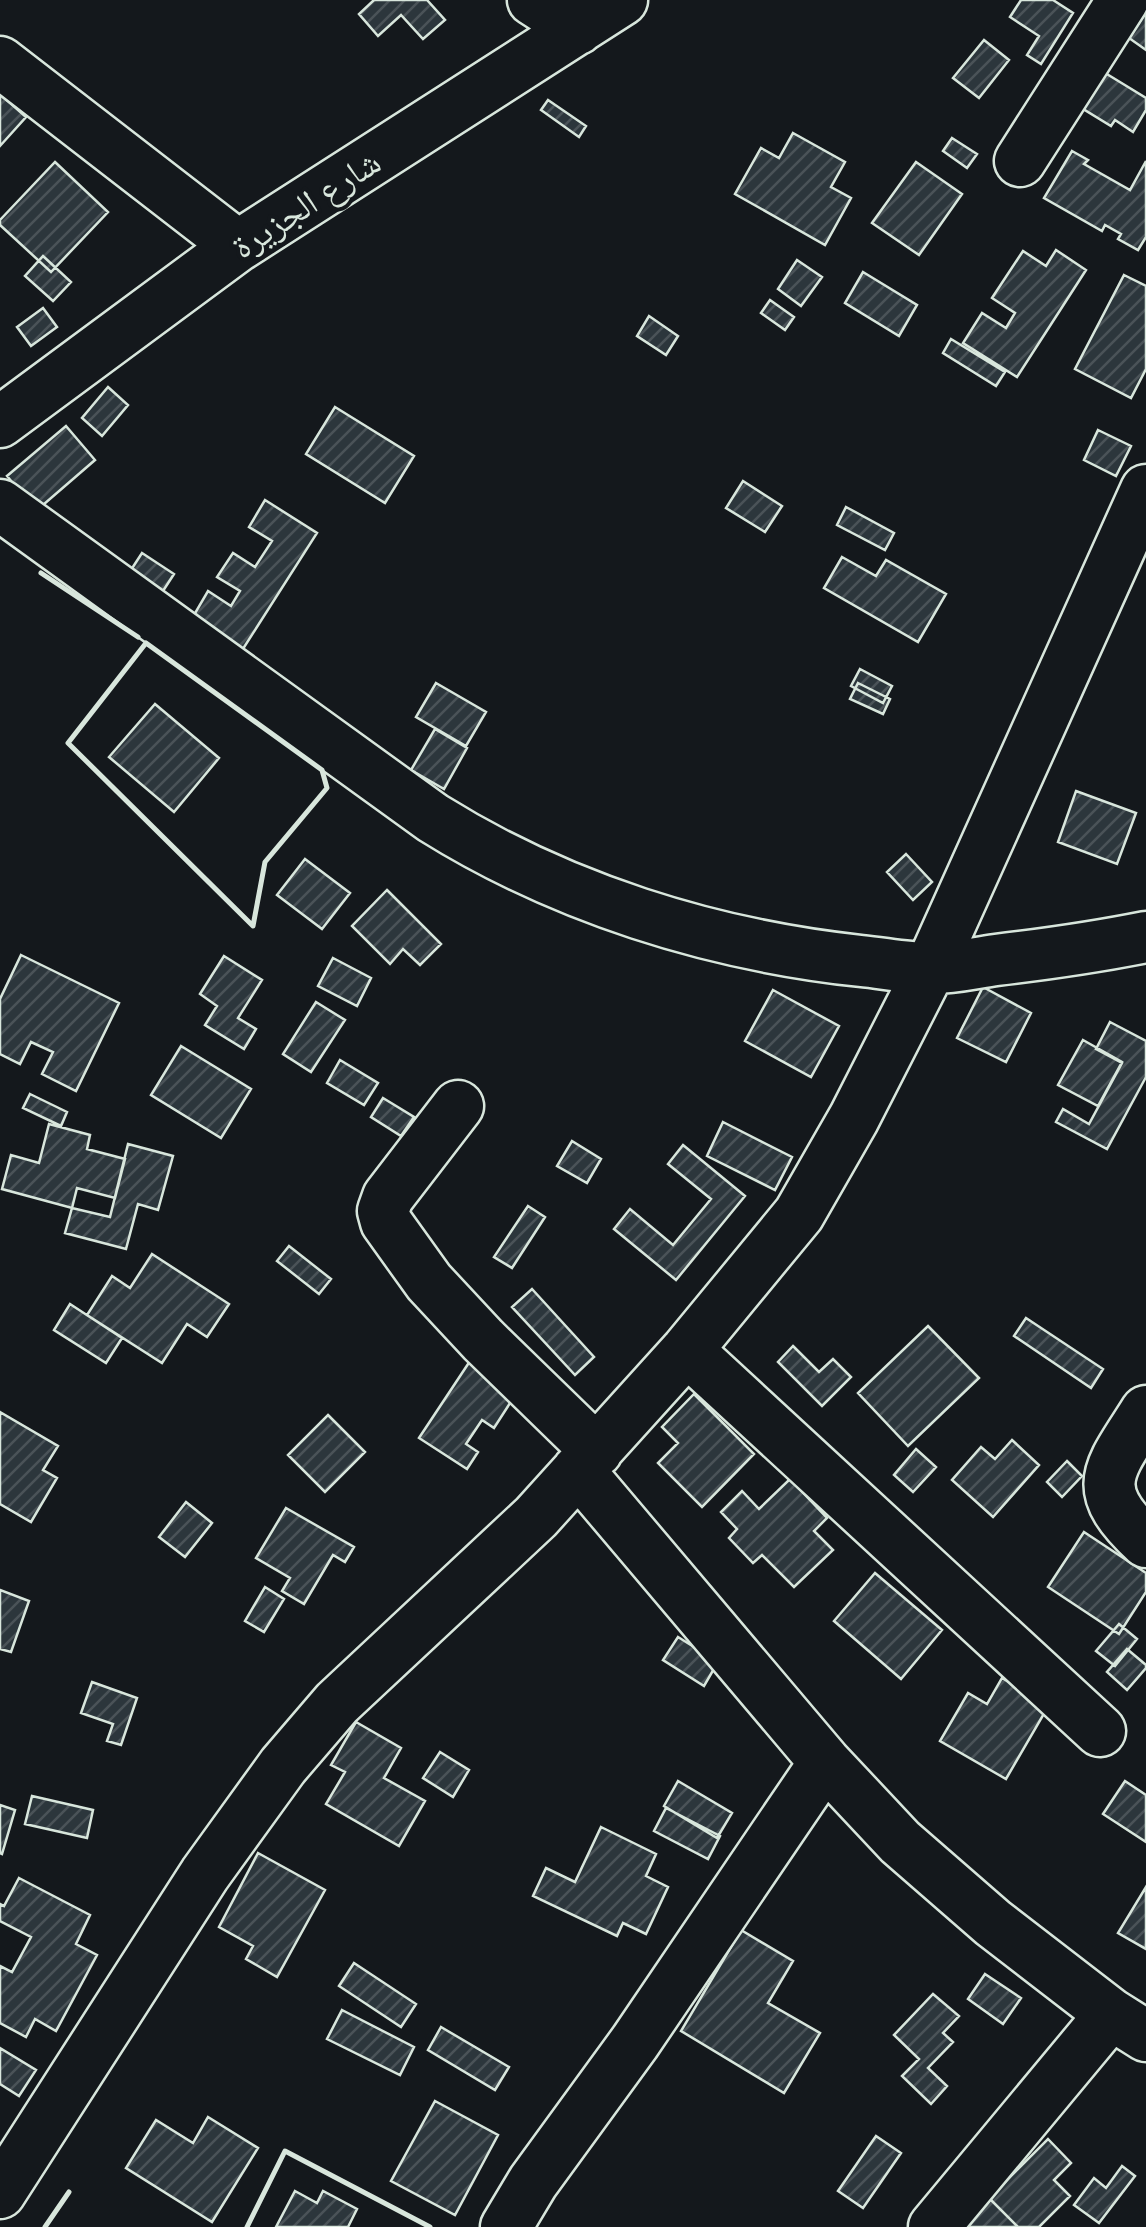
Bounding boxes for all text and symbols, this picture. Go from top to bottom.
street label: شارع الجزيرة [224,140,389,268]

